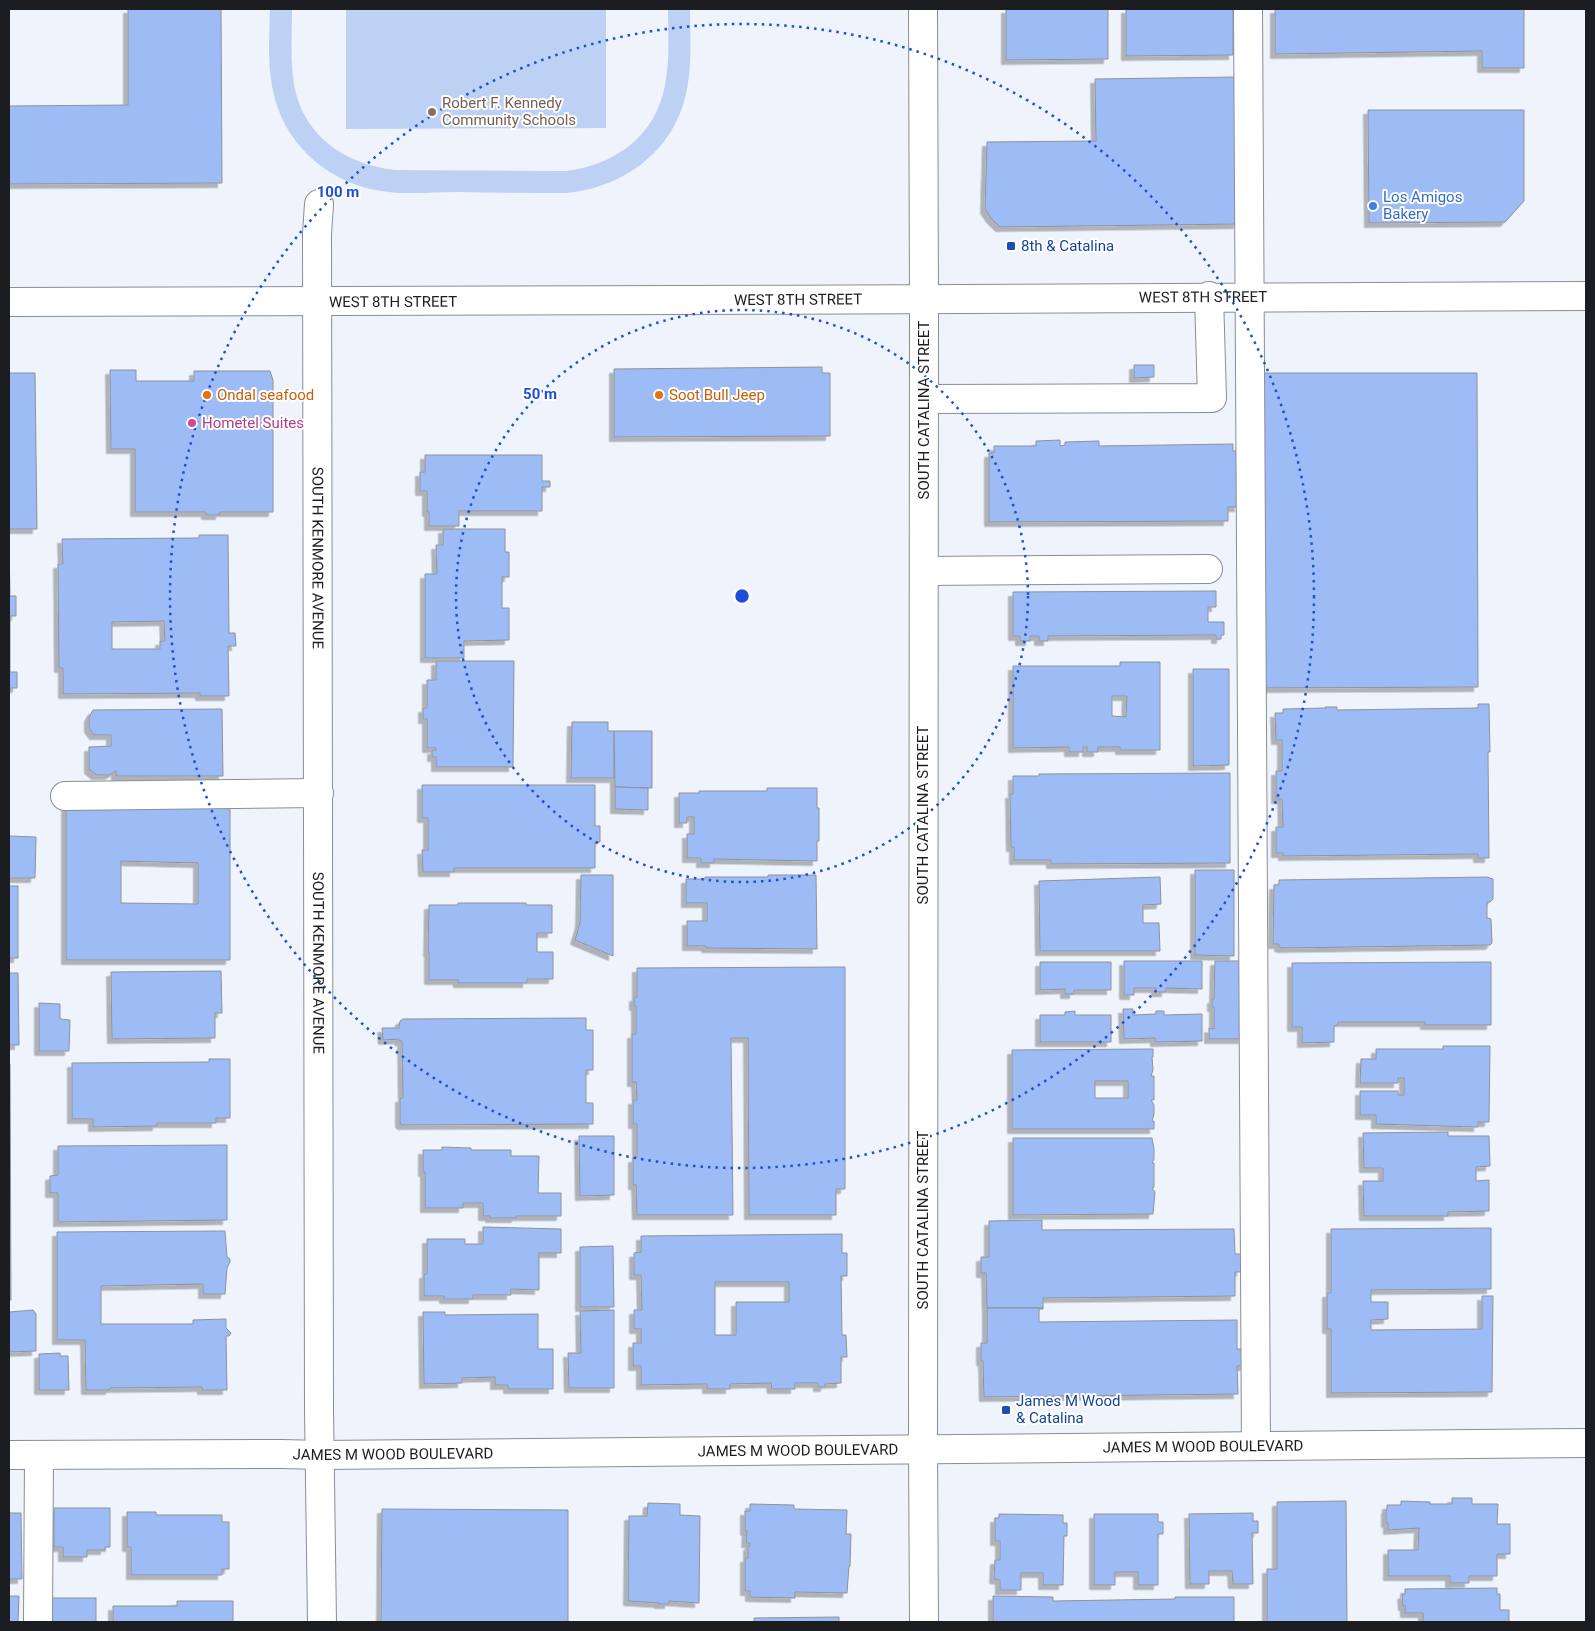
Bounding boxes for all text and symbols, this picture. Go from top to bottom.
place label: Robert F. Kennedy Community Schools [442,94,576,129]
marker: Robert F. Kennedy Community Schools [426,106,438,118]
text: 100 m [317,183,359,201]
place label: Los Amigos Bakery [1383,188,1462,223]
marker: Los Amigos Bakery [1367,200,1379,212]
place label: 8th & Catalina [1021,237,1114,255]
marker: 8th & Catalina [1005,240,1017,252]
street label: WEST 8TH STREET [1139,288,1267,307]
street label: WEST 8TH STREET [734,290,862,309]
street label: WEST 8TH STREET [329,293,457,311]
street label: SOUTH CATALINA STREET [915,321,933,499]
text: 50 m [523,385,557,403]
place label: Ondal seafood [217,386,314,404]
place label: Soot Bull Jeep [669,386,765,404]
marker: Ondal seafood [201,389,213,401]
marker: Soot Bull Jeep [653,389,665,401]
place label: Hometel Suites [202,414,304,432]
marker: Hometel Suites [186,417,198,429]
street label: SOUTH KENMORE AVENUE [308,467,327,650]
centre of rings [733,587,751,605]
street label: SOUTH CATALINA STREET [914,726,932,904]
street label: SOUTH KENMORE AVENUE [309,872,327,1055]
street label: SOUTH CATALINA STREET [914,1131,932,1309]
place label: James M Wood & Catalina [1016,1392,1120,1427]
marker: James M Wood & Catalina [1000,1404,1012,1416]
street label: JAMES M WOOD BOULEVARD [1103,1437,1303,1457]
street label: JAMES M WOOD BOULEVARD [698,1441,898,1460]
street label: JAMES M WOOD BOULEVARD [292,1444,493,1464]

